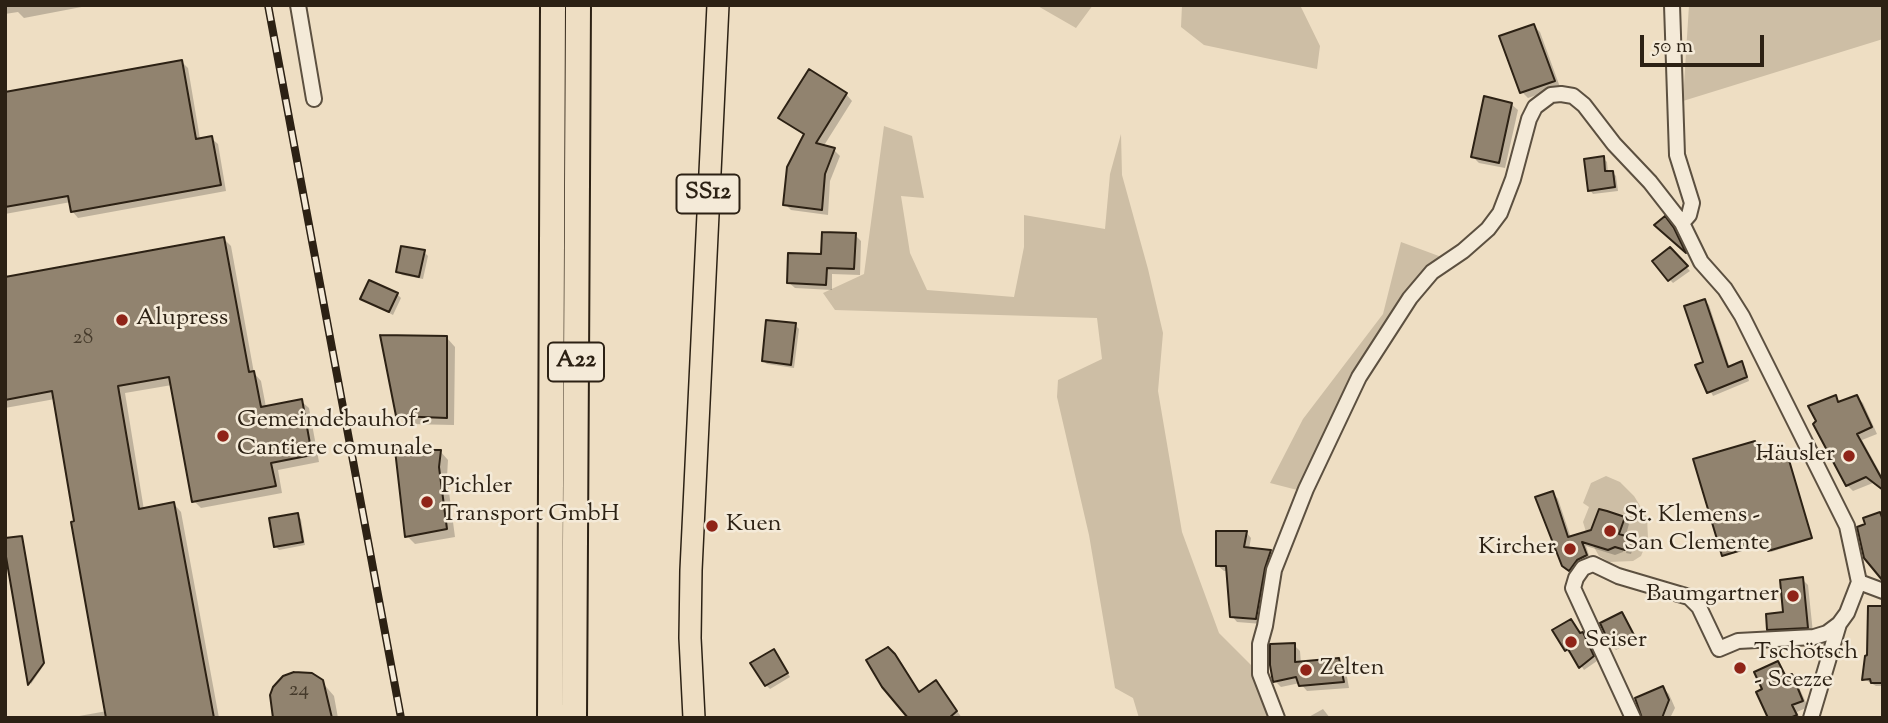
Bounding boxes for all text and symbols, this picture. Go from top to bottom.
scale bar [1643,21,1767,65]
text: 50 m [1653,32,1693,62]
road number: SS12 [676,174,740,214]
place label: Alupress [136,306,228,334]
marker: Alupress [114,312,130,328]
house number: 28 [73,326,93,352]
road number: A22 [548,342,604,382]
place label: Gemeindebauhof - Cantiere comunale [237,408,433,464]
marker: Gemeindebauhof - Cantiere comunale [215,428,231,444]
place label: Häusler [1755,442,1835,470]
marker: Häusler [1841,448,1857,464]
place label: Pichler Transport GmbH [441,474,620,530]
marker: Pichler Transport GmbH [419,494,435,510]
place label: St. Klemens - San Clemente [1624,503,1770,559]
place label: Kuen [726,512,782,540]
marker: Kuen [704,518,720,534]
marker: St. Klemens - San Clemente [1602,523,1618,539]
place label: Kircher [1478,535,1556,563]
marker: Kircher [1562,541,1578,557]
place label: Baumgartner [1646,582,1779,610]
marker: Baumgartner [1785,588,1801,604]
place label: Seiser [1585,628,1647,656]
marker: Seiser [1563,634,1579,650]
place label: Tschötsch - Scezze [1754,640,1858,696]
place label: Zelten [1320,656,1385,684]
marker: Tschötsch - Scezze [1732,660,1748,676]
marker: Zelten [1298,662,1314,678]
house number: 24 [289,678,309,704]

